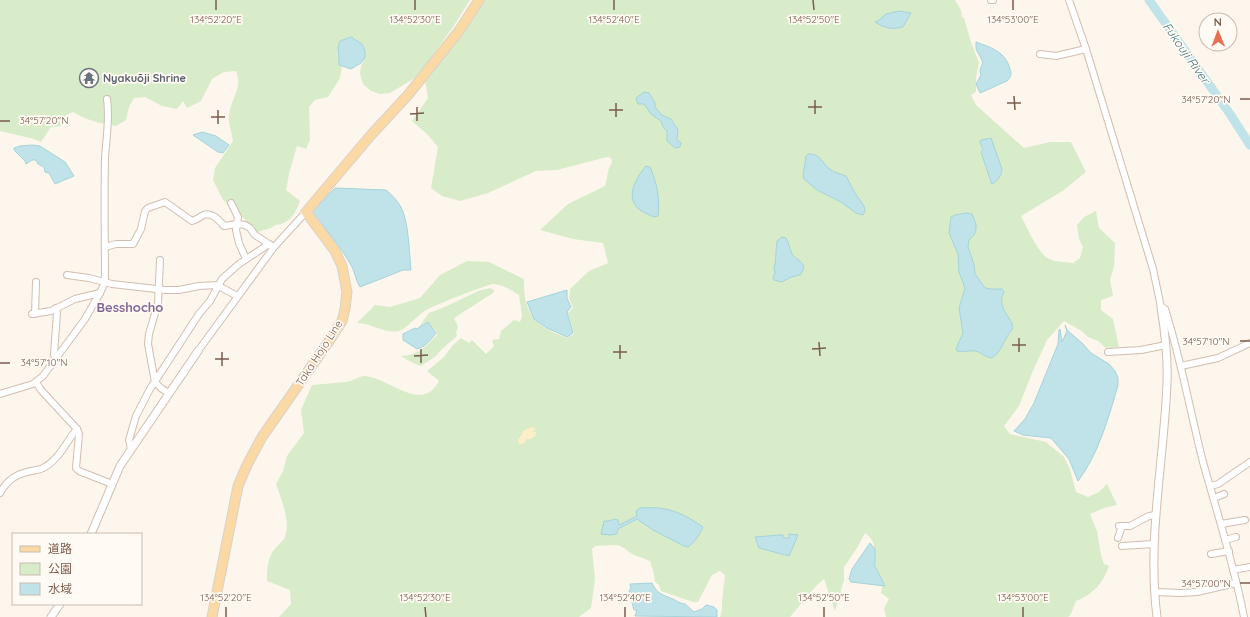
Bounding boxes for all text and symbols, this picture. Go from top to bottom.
north arrow [1198,12,1238,52]
text: 134°52'20"E [190,13,242,26]
text: 134°52'30"E [389,13,441,26]
text: 134°52'40"E [588,13,640,26]
text: 134°52'50"E [788,13,840,26]
text: 134°53'00"E [987,13,1039,26]
text: N [1214,15,1222,29]
water label: Fukouji River [1160,19,1214,87]
temple icon: Nyakuōji Shrine [78,67,100,89]
place label: Nyakuōji Shrine [103,71,187,85]
text: 34°57'20"N [1182,93,1230,106]
text: 34°57'20"N [20,114,68,127]
district label: Besshocho [97,299,163,315]
street label: Taka Hojo Line [293,317,345,389]
text: 34°57'10"N [1182,335,1230,348]
text: 34°57'10"N [20,356,68,369]
legend [12,533,142,605]
text: 道路 [48,541,72,556]
text: 公園 [48,561,72,576]
text: 34°57'00"N [1181,577,1231,590]
text: 水域 [48,581,72,596]
text: 134°52'20"E [200,591,252,604]
text: 134°52'30"E [399,591,451,604]
text: 134°52'40"E [599,591,651,604]
text: 134°52'50"E [798,591,850,604]
text: 134°53'00"E [997,591,1049,604]

